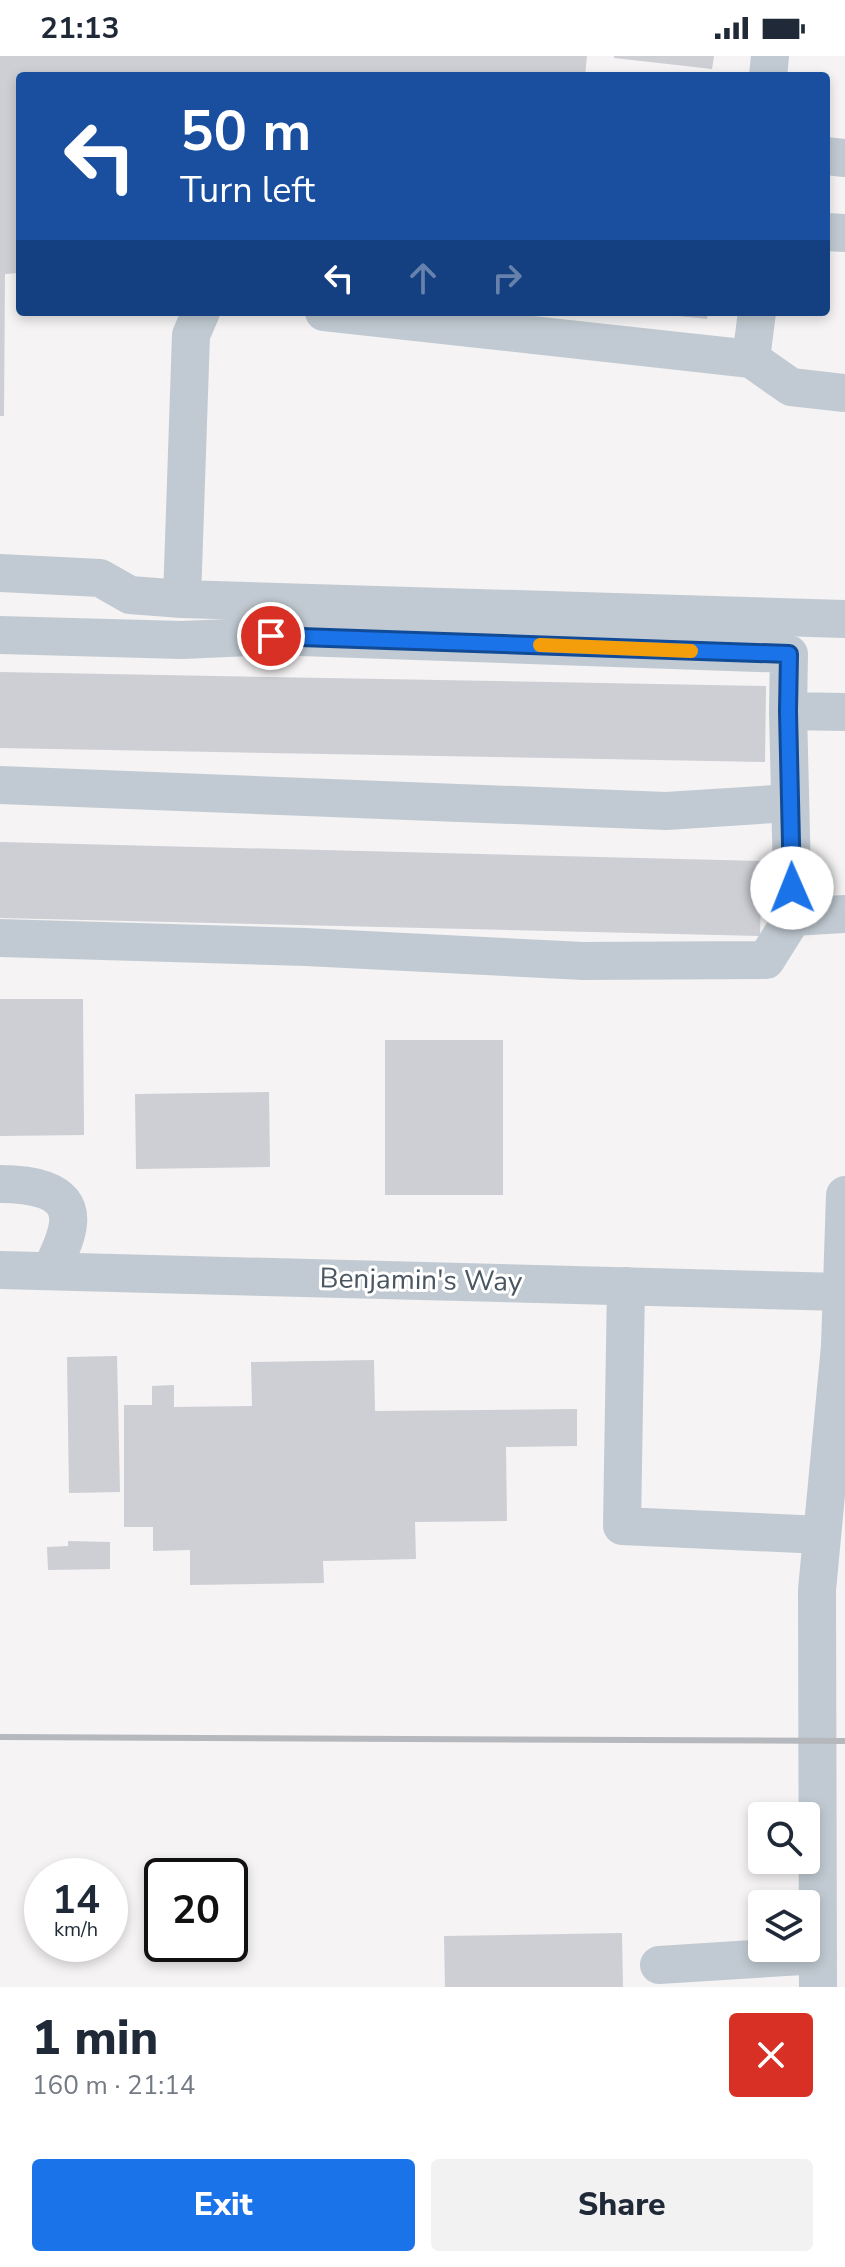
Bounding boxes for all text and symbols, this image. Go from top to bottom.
text: 21:13 [40,8,119,49]
text: 50 m [180,93,311,170]
icon: left [48,104,152,208]
text: Turn left [180,166,315,215]
icon: left [317,256,361,300]
icon: ahead [401,256,445,300]
icon: right [485,256,529,300]
pin [237,602,305,670]
icon: arrive [249,614,293,658]
position arrow [750,846,834,930]
street label: Benjamin's Way [319,1259,523,1301]
map controls [748,1802,820,1962]
button: search [748,1802,820,1874]
speed limit sign: 20 [144,1858,248,1962]
text: 14 [52,1873,100,1927]
button: layers [748,1890,820,1962]
text: km/h [54,1916,98,1943]
text: 1 min [32,2005,158,2071]
button: close [729,2013,813,2097]
text: 160 m · 21:14 [32,2068,195,2103]
button: Exit [32,2159,415,2251]
button: Share [431,2159,813,2251]

